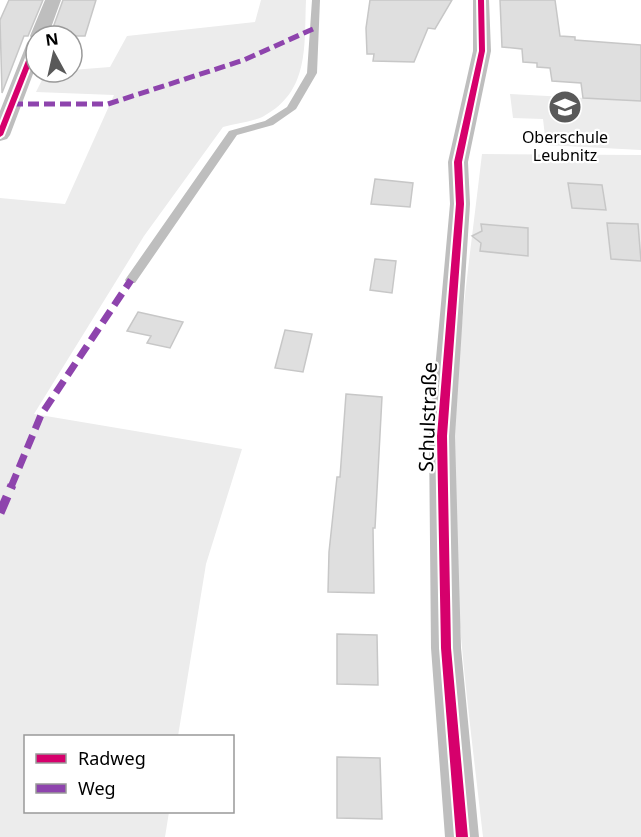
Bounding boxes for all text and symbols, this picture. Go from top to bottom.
north arrow [24,24,84,84]
text: N [44,27,60,51]
school or university icon: Oberschule Leubnitz [547,89,583,125]
place label: Oberschule Leubnitz [522,126,608,166]
street label: Schulstraße [412,361,443,473]
legend [24,735,234,813]
text: Radweg [78,746,146,770]
text: Weg [78,776,116,800]

